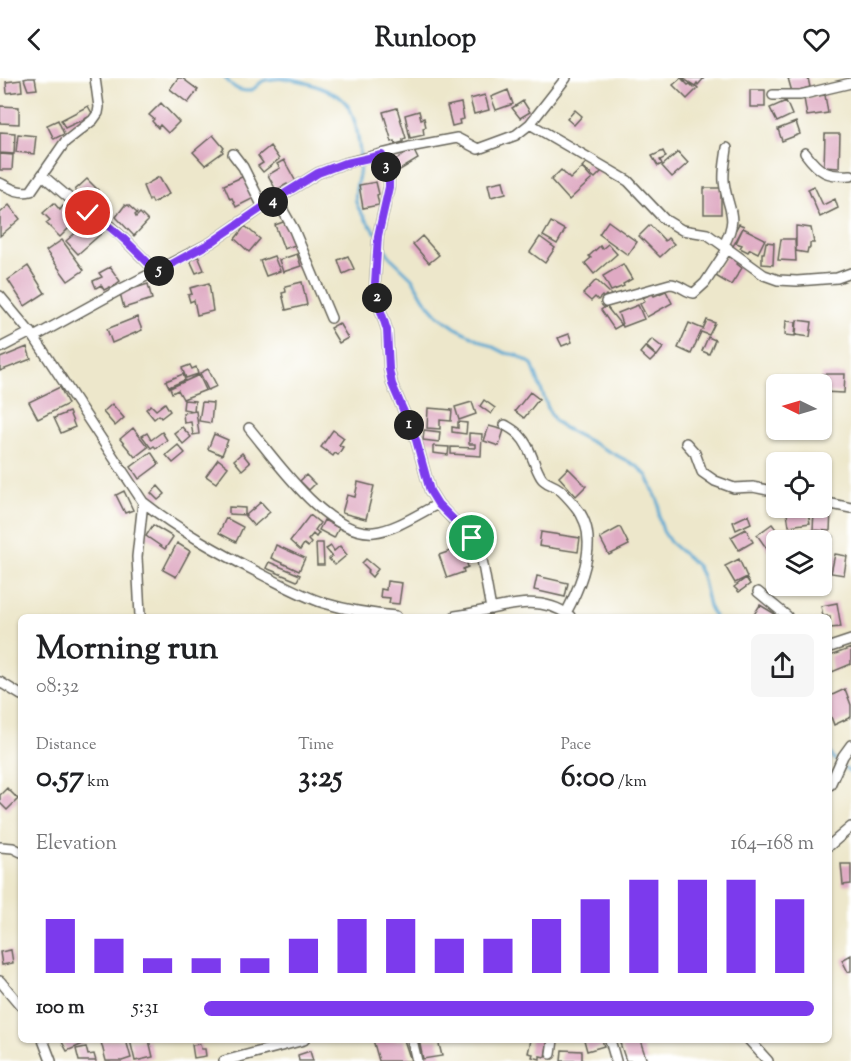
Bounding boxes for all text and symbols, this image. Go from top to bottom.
text: Runloop [375,20,476,59]
icon: back [18,23,51,56]
icon: heart [800,23,833,56]
pin: 3 [371,152,401,182]
text: 3 [383,155,389,178]
pin [62,187,113,238]
pin: 4 [258,187,288,217]
text: 4 [269,190,277,213]
icon: check [71,196,104,229]
pin: 5 [144,256,174,286]
text: 5 [156,259,162,282]
pin: 2 [362,283,392,313]
text: 2 [373,286,381,309]
north arrow [766,374,832,440]
map controls [766,374,832,596]
pin: 1 [394,410,424,440]
text: 1 [406,413,412,436]
button: locate [766,452,832,518]
pin [446,512,497,563]
icon: arrive [455,521,488,554]
button: layers [766,530,832,596]
text: Morning run [36,626,218,674]
button: share [751,634,814,697]
text: 08:32 [36,673,79,702]
text: Distance [36,734,96,757]
text: Time [298,734,334,757]
text: Pace [561,734,591,757]
text: 0.57 [36,757,84,800]
text: 3:25 [298,757,343,800]
text: 6:00 [561,757,615,800]
text: km [84,771,109,794]
text: /km [615,771,647,794]
text: Elevation [36,830,117,859]
text: 164–168 m [730,830,814,859]
text: 100 m [36,994,85,1023]
text: 5:31 [132,994,159,1023]

